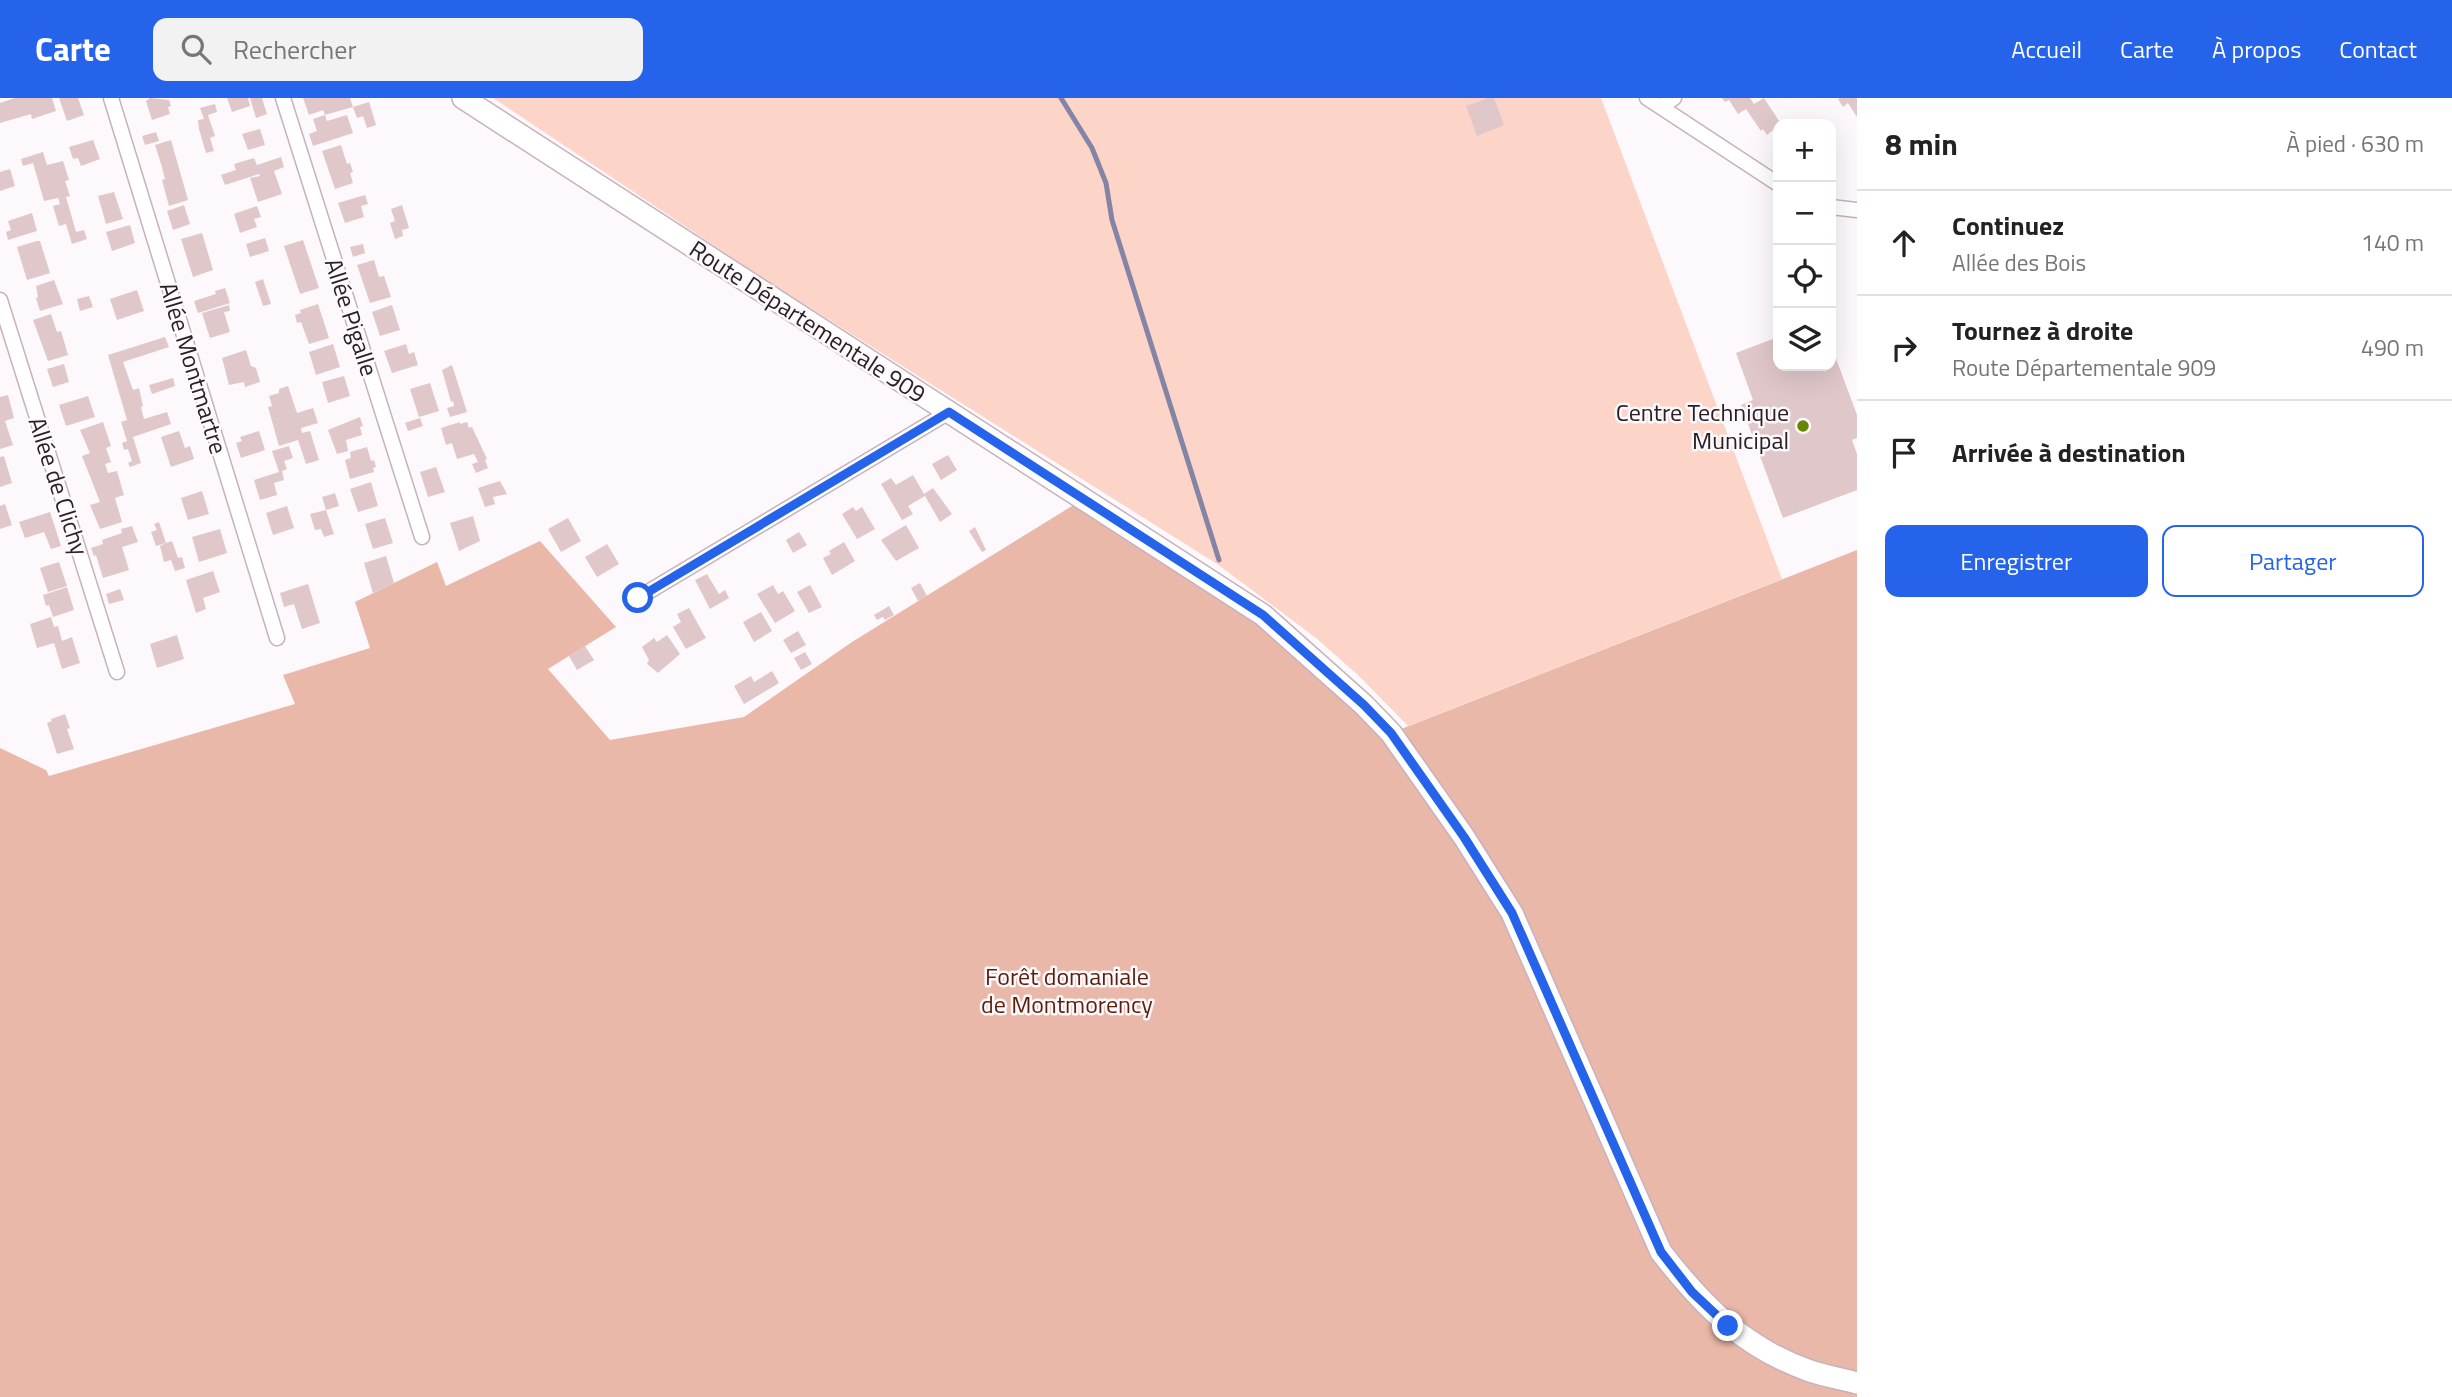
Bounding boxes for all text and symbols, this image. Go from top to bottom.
search box [153,18,643,81]
text: Carte [35,24,111,74]
icon: search [177,30,215,68]
text: Rechercher [233,30,356,69]
text: Accueil [2011,31,2082,67]
text: Carte [2120,31,2174,67]
text: À propos [2212,31,2301,67]
text: Contact [2339,31,2417,67]
map controls [1773,119,1836,371]
button: + [1773,119,1836,182]
text: 8 min [1885,121,1958,167]
text: À pied · 630 m [2286,126,2424,161]
button: − [1773,182,1836,245]
text: Continuez [1952,206,2064,245]
icon: ahead [1885,224,1923,262]
text: 140 m [2361,225,2424,260]
street label: Route Départementale 909 [683,231,933,411]
button: locate [1773,245,1836,308]
text: Allée des Bois [1952,245,2086,280]
street label: Allée Pigalle [316,253,388,381]
street label: Allée Montmartre [151,278,237,458]
button: layers [1773,308,1836,371]
text: Tournez à droite [1952,311,2133,350]
icon: right [1885,329,1923,367]
text: 490 m [2361,330,2424,365]
text: Route Départementale 909 [1952,350,2216,385]
place label: Centre Technique Municipal [1616,394,1789,458]
street label: Allée de Clichy [20,412,98,560]
marker: Centre Technique Municipal [1795,418,1811,434]
text: Arrivée à destination [1952,433,2186,472]
icon: arrive [1885,434,1923,472]
button: Enregistrer [1885,525,2148,597]
button: Partager [2162,525,2424,597]
route start [622,582,653,613]
park label: Forêt domaniale de Montmorency [981,958,1153,1022]
route end [1712,1310,1743,1341]

